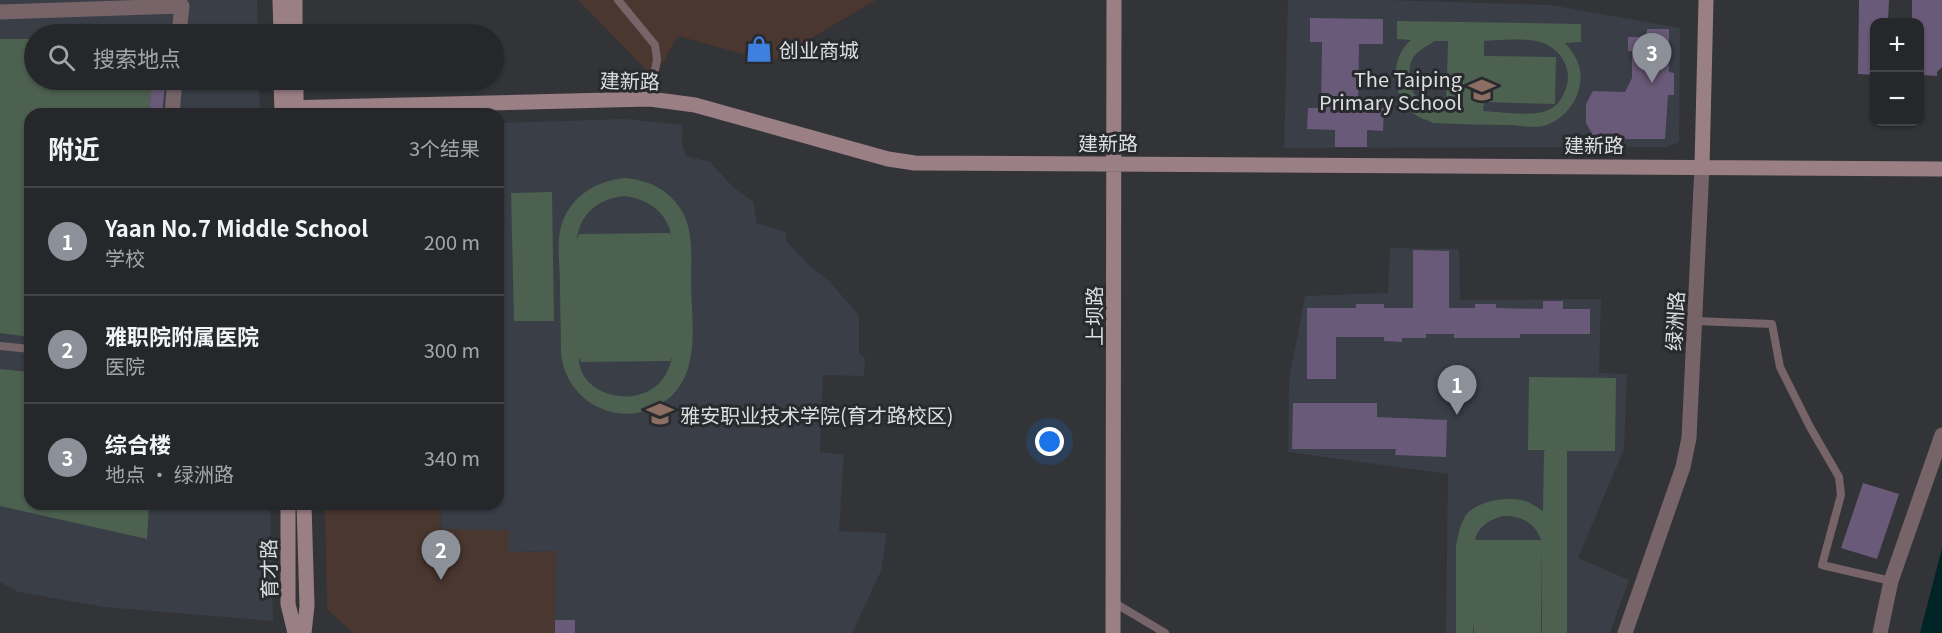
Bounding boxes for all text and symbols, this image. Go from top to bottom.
map controls [1870,18,1924,126]
button: + [1870,18,1924,72]
search box [24,24,504,90]
shop icon: 创业商城 [744,34,774,64]
pin: 3 [1632,34,1672,83]
place label: 创业商城 [779,35,859,64]
icon: search [45,41,78,74]
text: 搜索地点 [93,41,181,73]
place label: The Taiping Primary School [1319,64,1462,116]
street label: 建新路 [600,65,660,95]
button: − [1870,72,1924,126]
school or university icon: The Taiping Primary School [1467,75,1497,105]
street label: 建新路 [1078,128,1138,157]
text: 附近 [48,129,100,166]
street label: 建新路 [1564,130,1624,159]
text: 3个结果 [409,133,480,162]
text: Yaan No.7 Middle School [105,211,368,243]
text: 1 [62,227,73,256]
text: 200 m [424,227,480,256]
text: 学校 [105,243,145,272]
street label: 上坝路 [1079,286,1108,346]
street label: 绿洲路 [1658,290,1690,352]
text: 雅职院附属医院 [105,319,259,351]
text: 2 [62,335,73,364]
text: 300 m [424,335,480,364]
text: 医院 [105,351,145,380]
pin: 1 [1438,366,1476,415]
school or university icon: 雅安职业技术学院(育才路校区) [645,399,675,429]
place label: 雅安职业技术学院(育才路校区) [680,400,954,429]
text: 综合楼 [105,427,171,459]
your location [1035,427,1064,456]
text: 3 [62,443,73,472]
text: 340 m [424,443,480,472]
text: 地点 · 绿洲路 [105,459,234,488]
pin: 2 [422,530,460,580]
street label: 育才路 [253,539,283,599]

